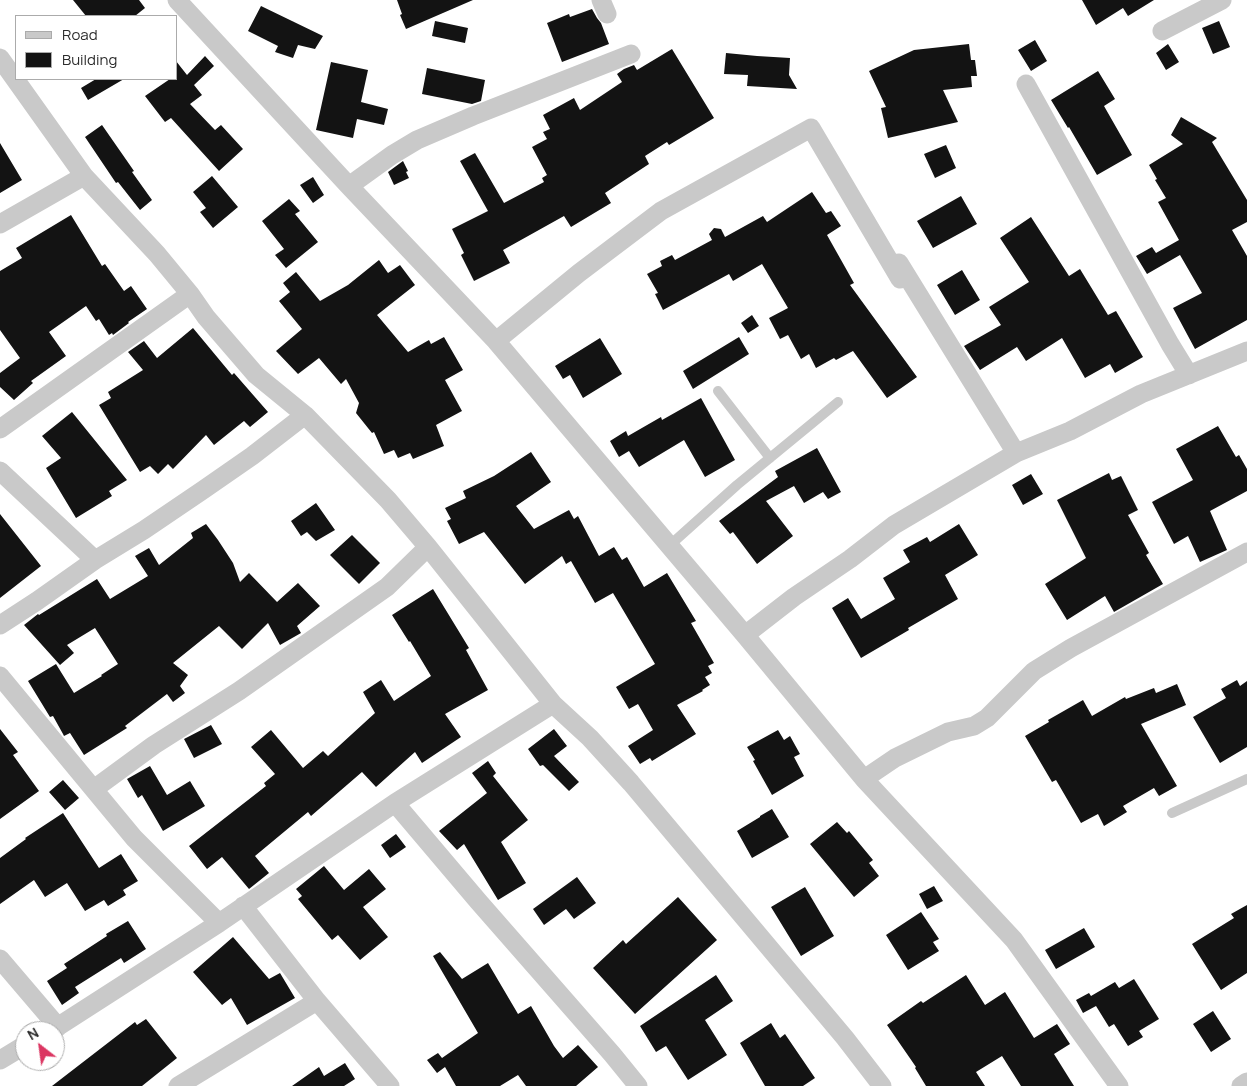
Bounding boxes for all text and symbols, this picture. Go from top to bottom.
legend [15,15,178,80]
text: Road [62,24,98,45]
text: Building [62,49,117,70]
north arrow [15,1021,65,1071]
text: N [24,1023,42,1044]

